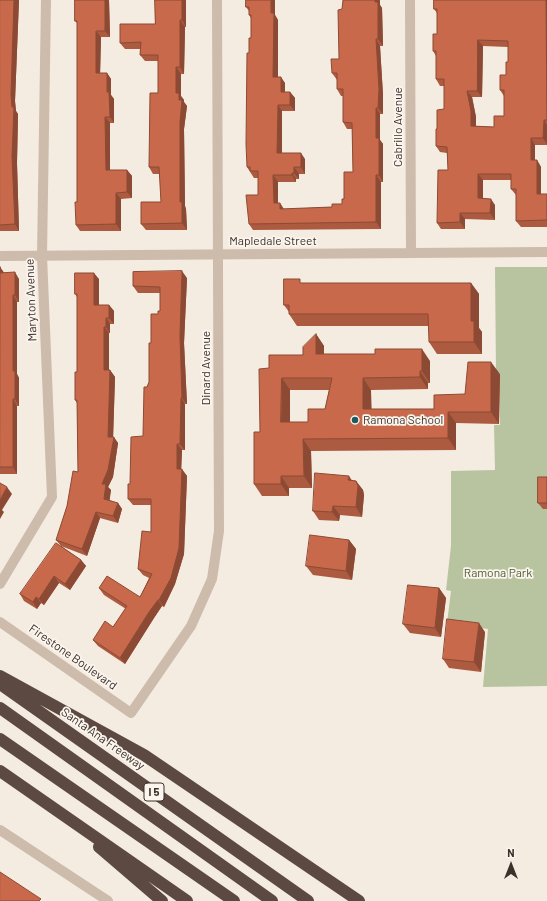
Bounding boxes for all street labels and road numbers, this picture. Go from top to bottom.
street label: Cabrillo Avenue [391,87,405,167]
street label: Mapledale Street [229,234,317,248]
street label: Maryton Avenue [22,258,40,342]
street label: Dinard Avenue [199,331,213,405]
street label: Firestone Boulevard [26,621,120,693]
street label: Santa Ana Freeway [59,705,147,773]
road number: I 5 [144,783,164,801]

